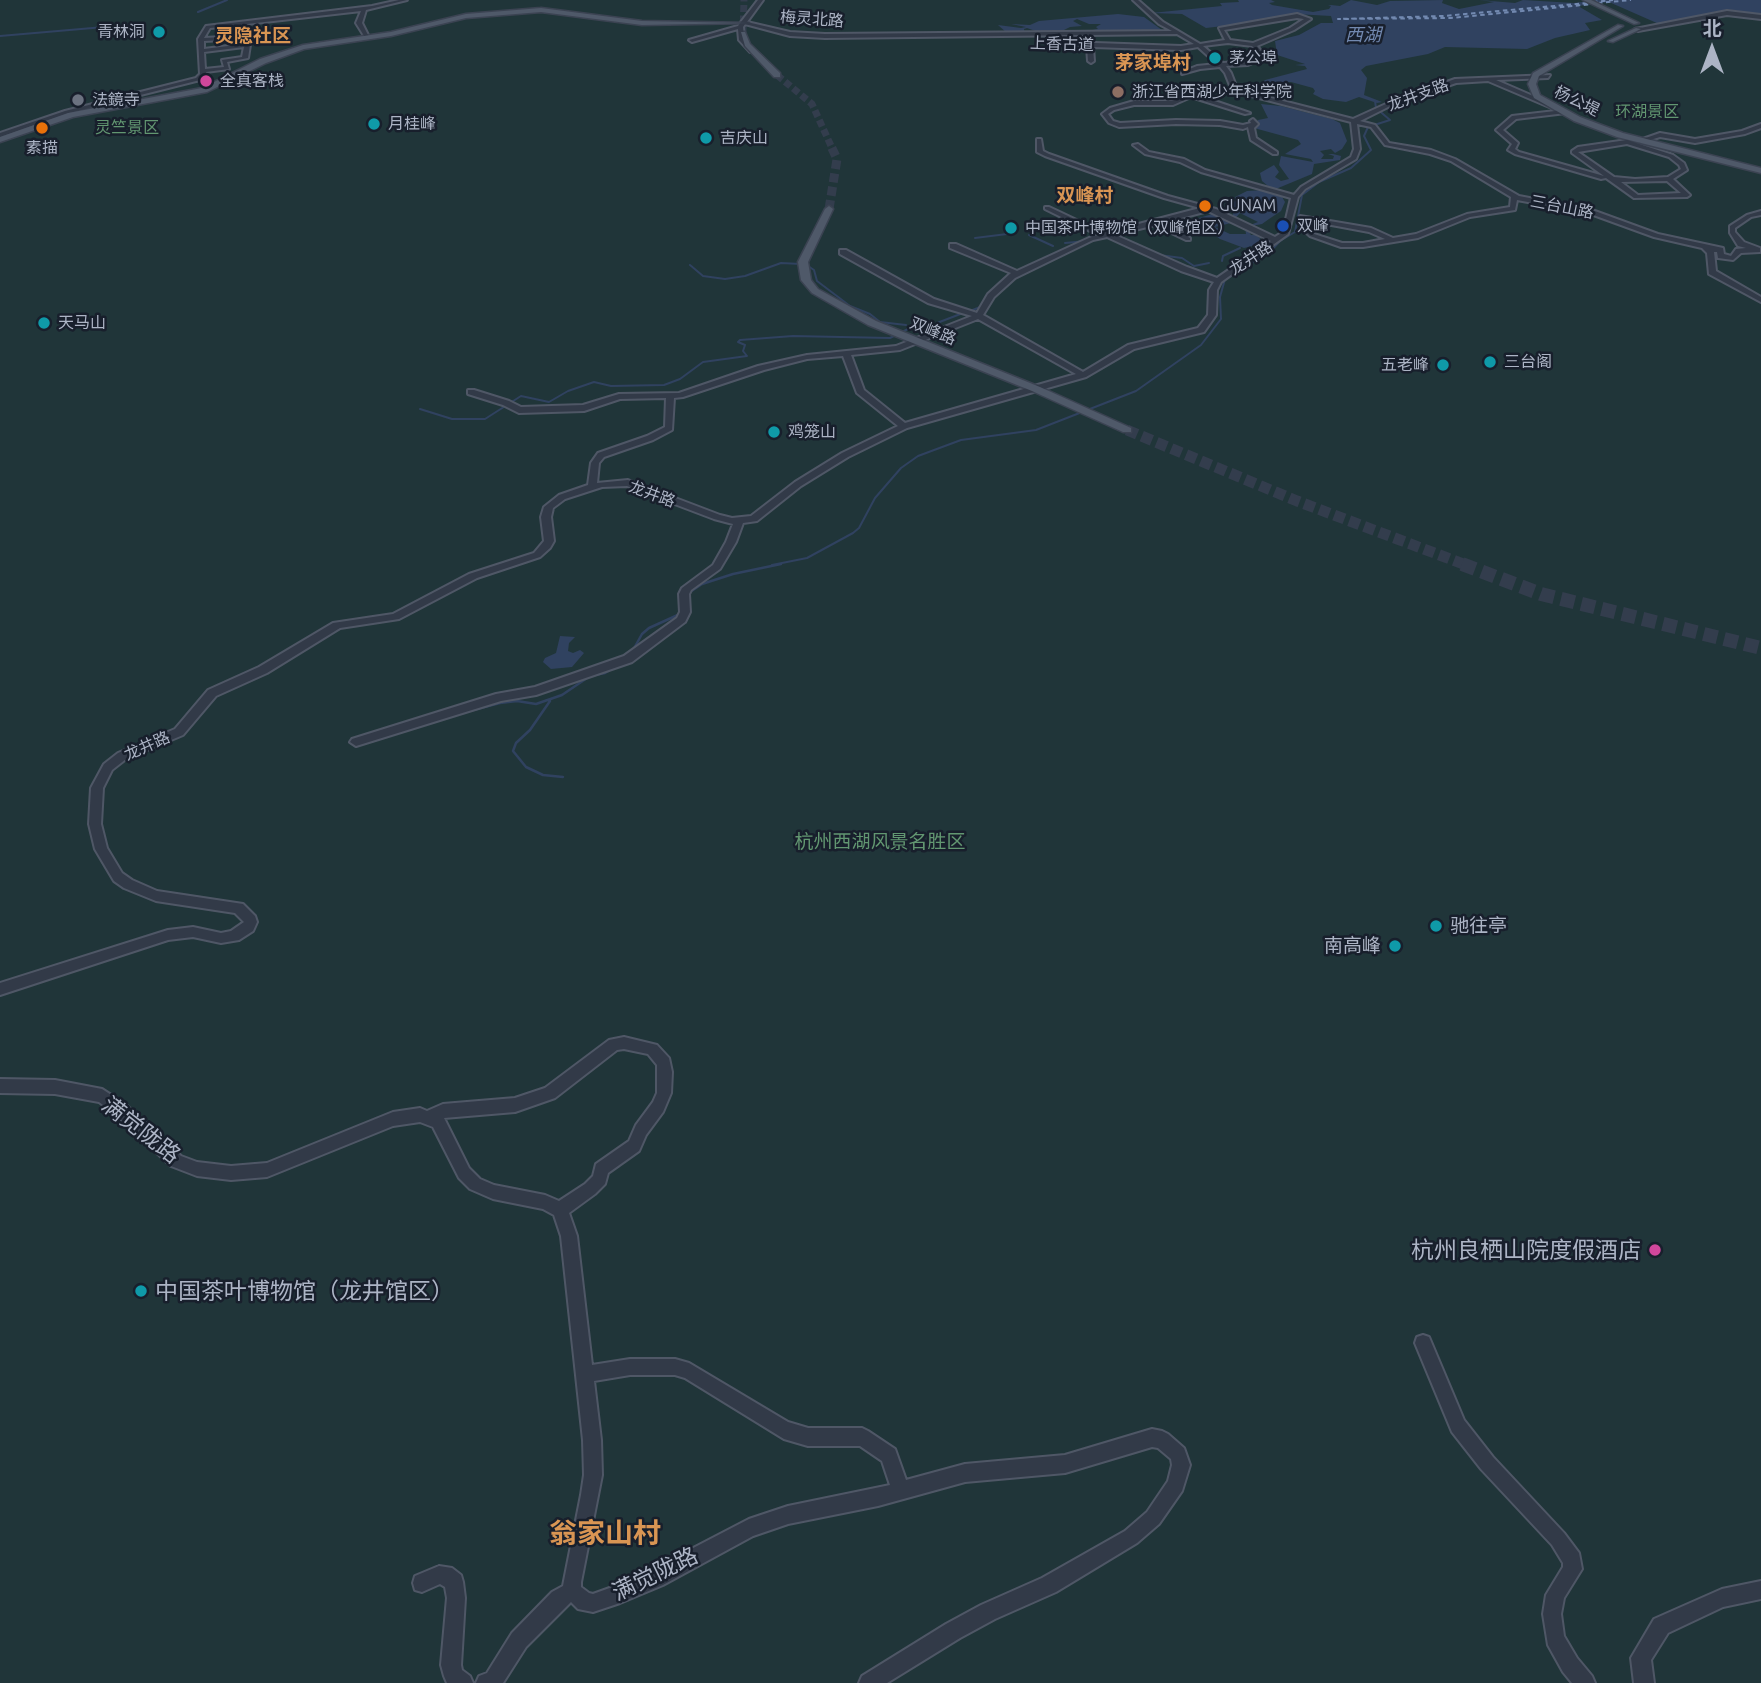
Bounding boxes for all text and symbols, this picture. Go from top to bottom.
street label: 梅灵北路 [779,7,845,31]
north arrow [1677,14,1747,84]
text: 北 [1702,17,1722,39]
place label: 青林洞 [97,22,145,42]
marker: 青林洞 [151,24,167,40]
water label: 西湖 [1345,24,1381,46]
district label: 灵隐社区 [215,25,291,47]
street label: 上香古道 [1030,33,1094,55]
place label: 茅公埠 [1229,48,1277,68]
marker: 茅公埠 [1207,50,1223,66]
district label: 茅家埠村 [1115,52,1191,74]
place label: 全真客栈 [220,71,284,91]
marker: 全真客栈 [198,73,214,89]
street label: 龙井支路 [1385,75,1451,115]
place label: 浙江省西湖少年科学院 [1132,82,1292,102]
street label: 杨公堤 [1551,82,1603,120]
marker: 浙江省西湖少年科学院 [1110,84,1126,100]
place label: 法鏡寺 [92,90,140,110]
marker: 法鏡寺 [70,92,86,108]
park label: 环湖景区 [1615,102,1679,122]
place label: 月桂峰 [388,114,436,134]
marker: 月桂峰 [366,116,382,132]
park label: 灵竺景区 [95,118,159,138]
marker: 素描 [34,120,50,136]
place label: 吉庆山 [720,128,768,148]
marker: 吉庆山 [698,130,714,146]
place label: 素描 [26,138,58,158]
district label: 双峰村 [1057,185,1113,207]
street label: 三台山路 [1529,191,1595,223]
place label: GUNAM [1219,196,1276,216]
marker: GUNAM [1197,198,1213,214]
place label: 双峰 [1297,216,1329,236]
place label: 中国茶叶博物馆（双峰馆区） [1025,218,1233,238]
marker: 双峰 [1275,218,1291,234]
marker: 中国茶叶博物馆（双峰馆区） [1003,220,1019,236]
street label: 龙井路 [1226,237,1276,279]
place label: 天马山 [58,313,106,333]
street label: 双峰路 [907,313,959,349]
marker: 天马山 [36,315,52,331]
place label: 三台阁 [1504,352,1552,372]
marker: 三台阁 [1482,354,1498,370]
place label: 五老峰 [1381,355,1429,375]
marker: 五老峰 [1435,357,1451,373]
place label: 鸡笼山 [788,422,836,442]
marker: 鸡笼山 [766,424,782,440]
street label: 龙井路 [626,477,678,511]
street label: 龙井路 [121,727,173,765]
park label: 杭州西湖风景名胜区 [795,831,965,853]
place label: 驰往亭 [1450,915,1507,937]
marker: 驰往亭 [1428,918,1444,934]
place label: 南高峰 [1324,935,1381,957]
marker: 南高峰 [1387,938,1403,954]
street label: 满觉陇路 [96,1091,186,1169]
place label: 杭州良栖山院度假酒店 [1411,1236,1641,1264]
marker: 杭州良栖山院度假酒店 [1647,1242,1663,1258]
place label: 中国茶叶博物馆（龙井馆区） [155,1277,454,1305]
marker: 中国茶叶博物馆（龙井馆区） [133,1283,149,1299]
district label: 翁家山村 [549,1517,661,1551]
street label: 满觉陇路 [608,1541,702,1607]

